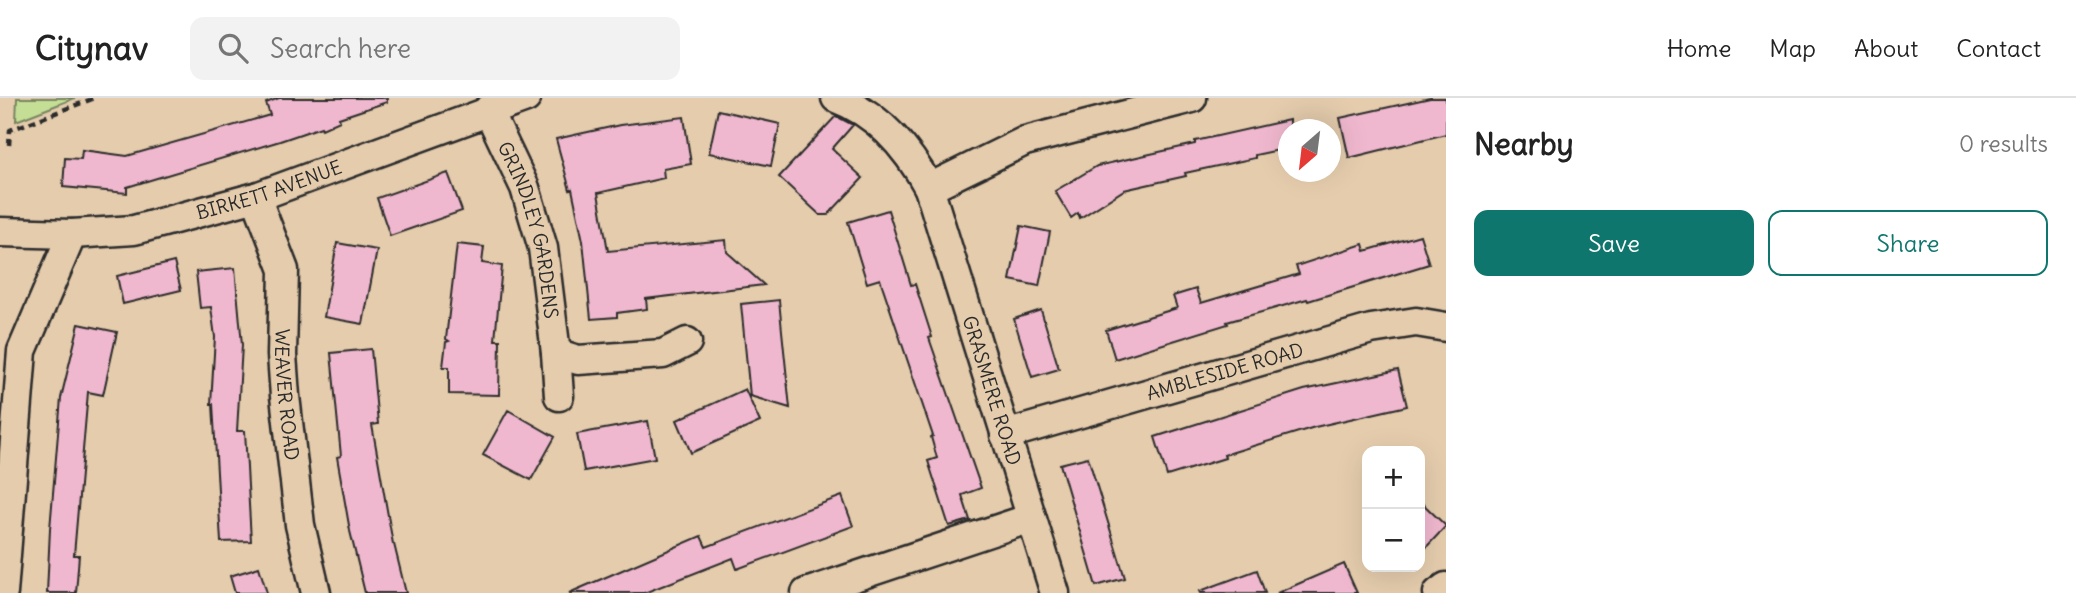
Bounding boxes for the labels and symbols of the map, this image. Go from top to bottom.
north arrow [1278,119,1341,182]
street label: GRINDLEY GARDENS [493,138,564,320]
street label: BIRKETT AVENUE [194,155,345,225]
street label: GRASMERE ROAD [957,313,1027,468]
street label: WEAVER ROAD [270,328,304,462]
street label: AMBLESIDE ROAD [1144,337,1306,405]

